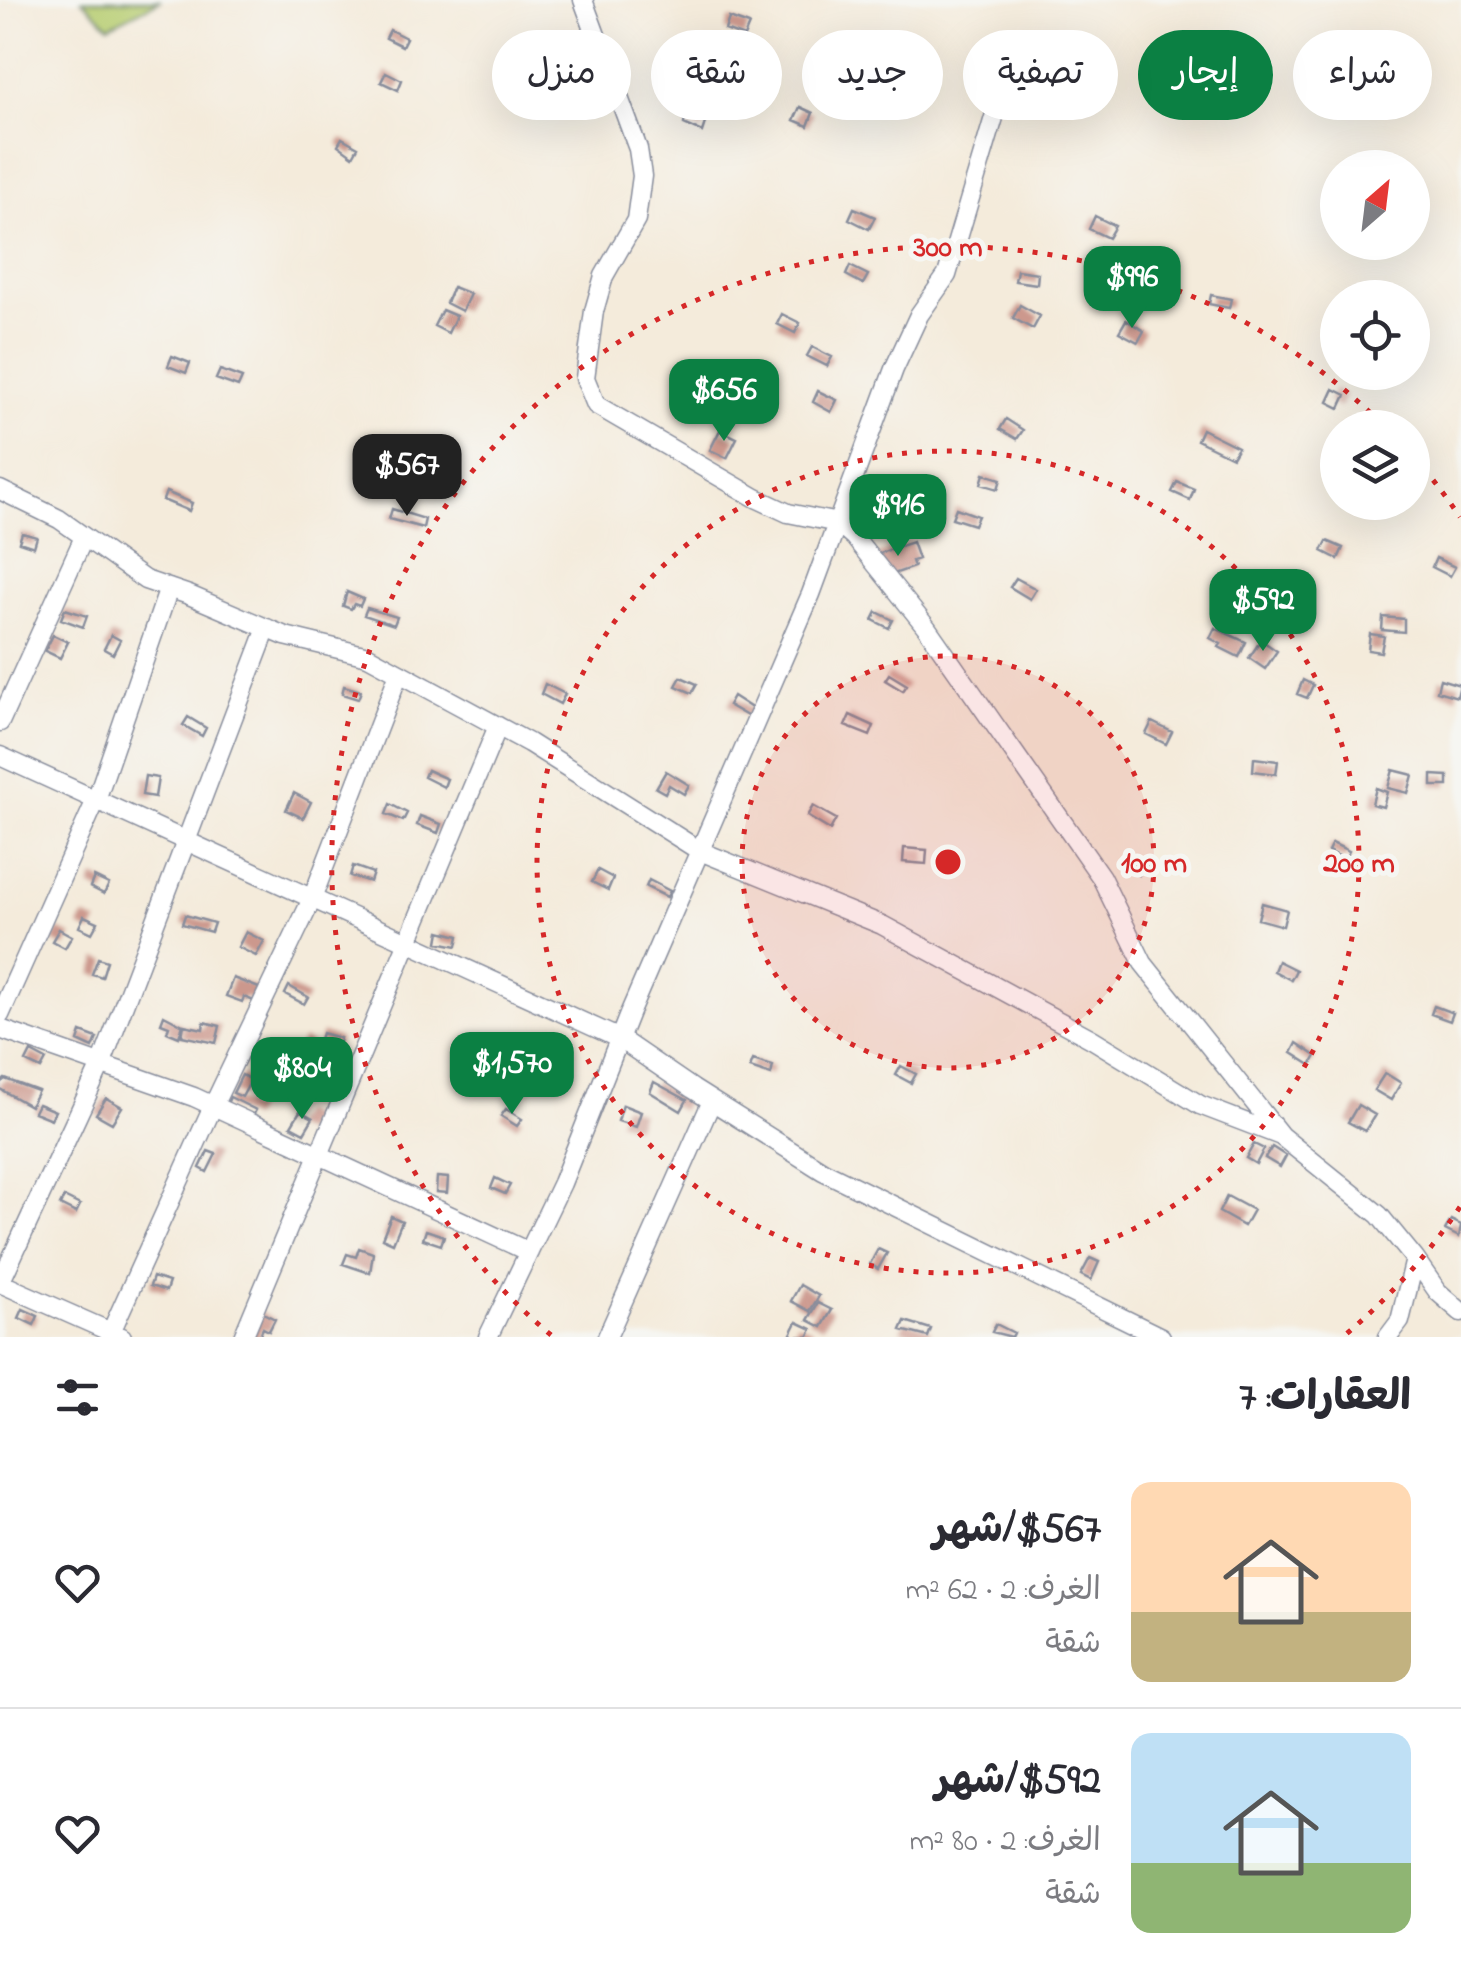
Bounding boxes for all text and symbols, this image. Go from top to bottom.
chip: منزل [492,30,631,120]
chip: شقة [651,30,782,120]
chip: جديد [802,30,943,120]
chip: تصفية [963,30,1118,120]
chip: إيجار [1138,30,1273,120]
chip: شراء [1293,30,1432,120]
north arrow [1320,150,1430,260]
map controls [1320,150,1430,520]
text: 300 m [912,227,983,271]
pin: $996 [1073,246,1191,331]
text: $996 [1106,255,1158,302]
button: locate [1320,280,1430,390]
pin: $656 [665,359,783,444]
text: $656 [691,368,757,415]
button: layers [1320,410,1430,520]
pin: $567 [348,434,466,519]
text: $567 [375,443,439,490]
pin: $916 [839,474,957,559]
text: $916 [871,483,925,530]
pin: $592 [1204,569,1322,654]
text: $592 [1231,578,1295,625]
text: 100 m [1121,843,1187,887]
text: 200 m [1322,843,1395,887]
centre of rings [930,844,966,880]
pin: $1,570 [431,1032,593,1117]
pin: $804 [243,1037,361,1122]
text: $1,570 [472,1041,552,1088]
text: $804 [273,1046,331,1093]
text: العقارات: 7 [1239,1368,1411,1429]
icon: filters [50,1370,105,1425]
text: $567/شهر [933,1500,1101,1561]
icon: home [1211,1522,1331,1642]
icon: heart [50,1555,105,1610]
text: الغرف: 2 · 62 m² [905,1568,1101,1615]
text: شقة [1045,1621,1101,1668]
text: $592/شهر [935,1751,1101,1812]
icon: home [1211,1773,1331,1893]
icon: heart [50,1806,105,1861]
text: الغرف: 2 · 80 m² [910,1819,1101,1866]
text: شقة [1045,1872,1101,1919]

